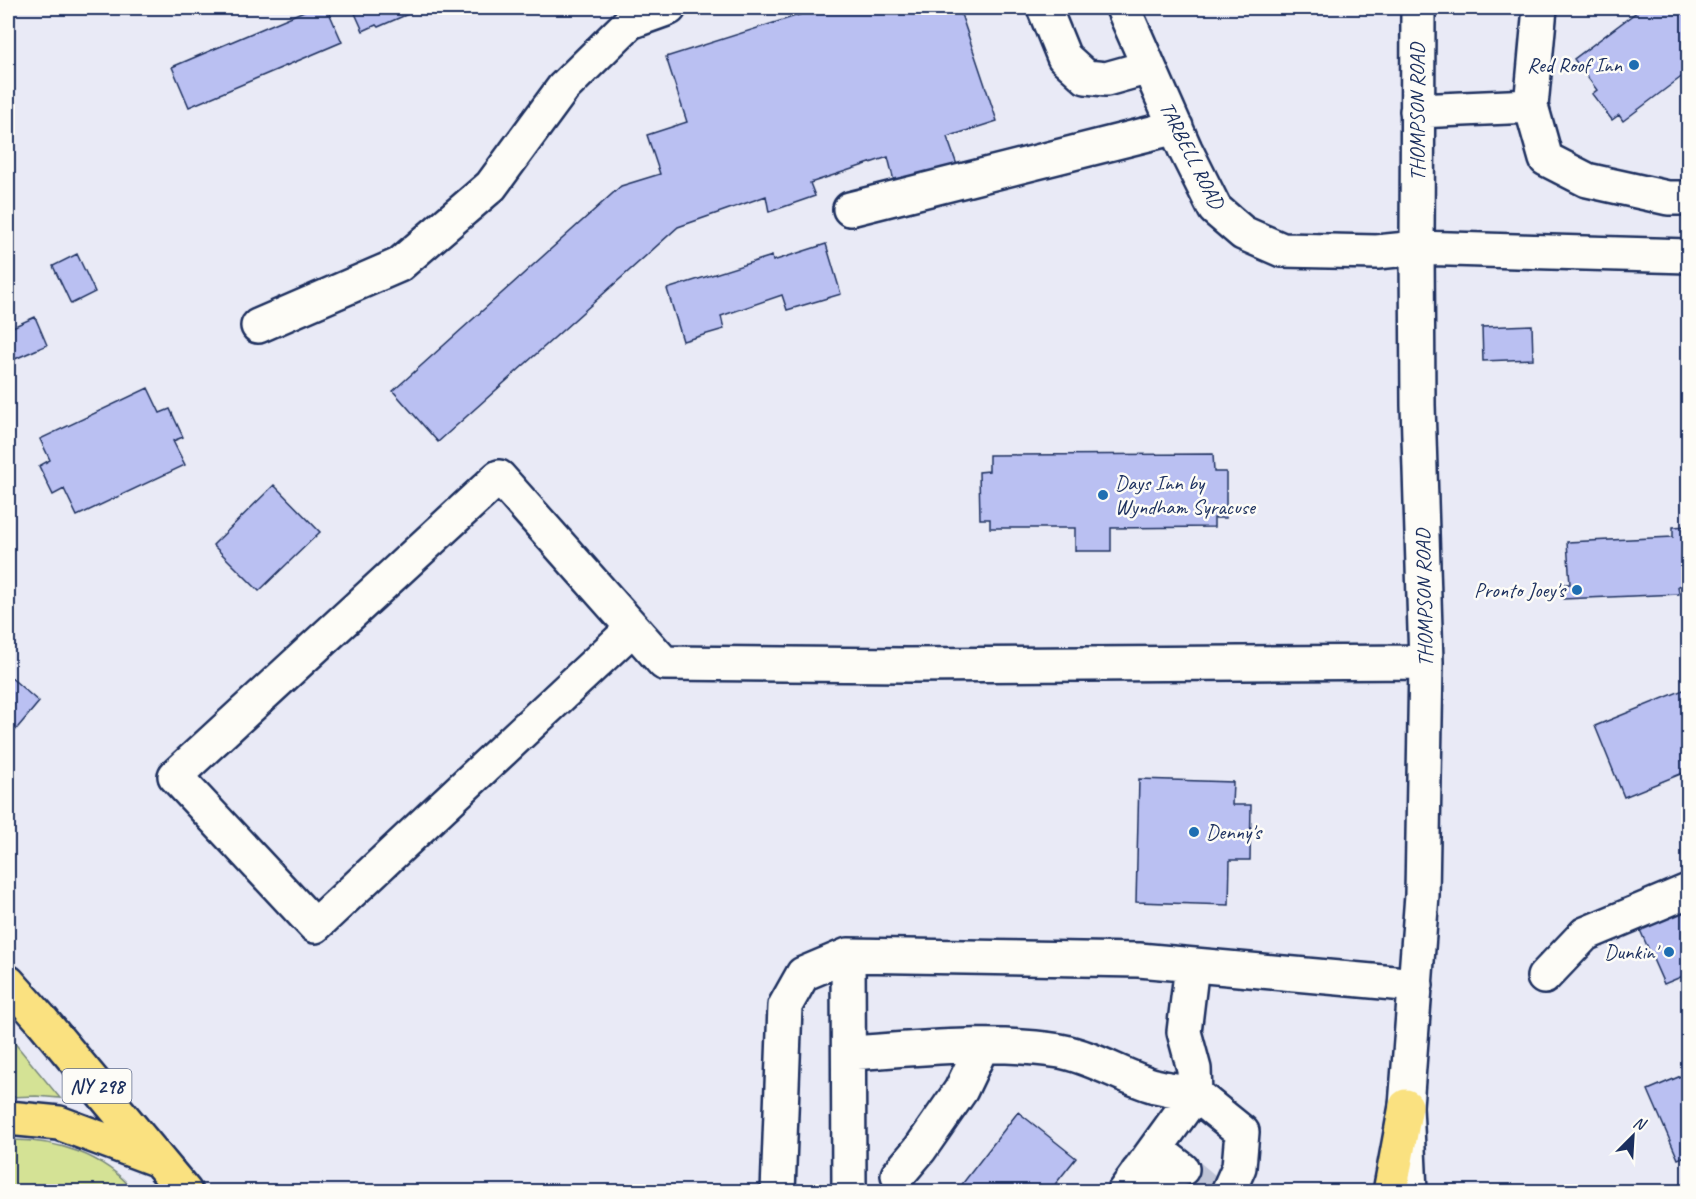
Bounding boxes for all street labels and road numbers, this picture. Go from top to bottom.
street label: THOMPSON ROAD [1404,41,1430,181]
street label: TARBELL ROAD [1154,97,1231,215]
street label: THOMPSON ROAD [1410,527,1438,667]
road number: NY 298 [63,1069,132,1103]

